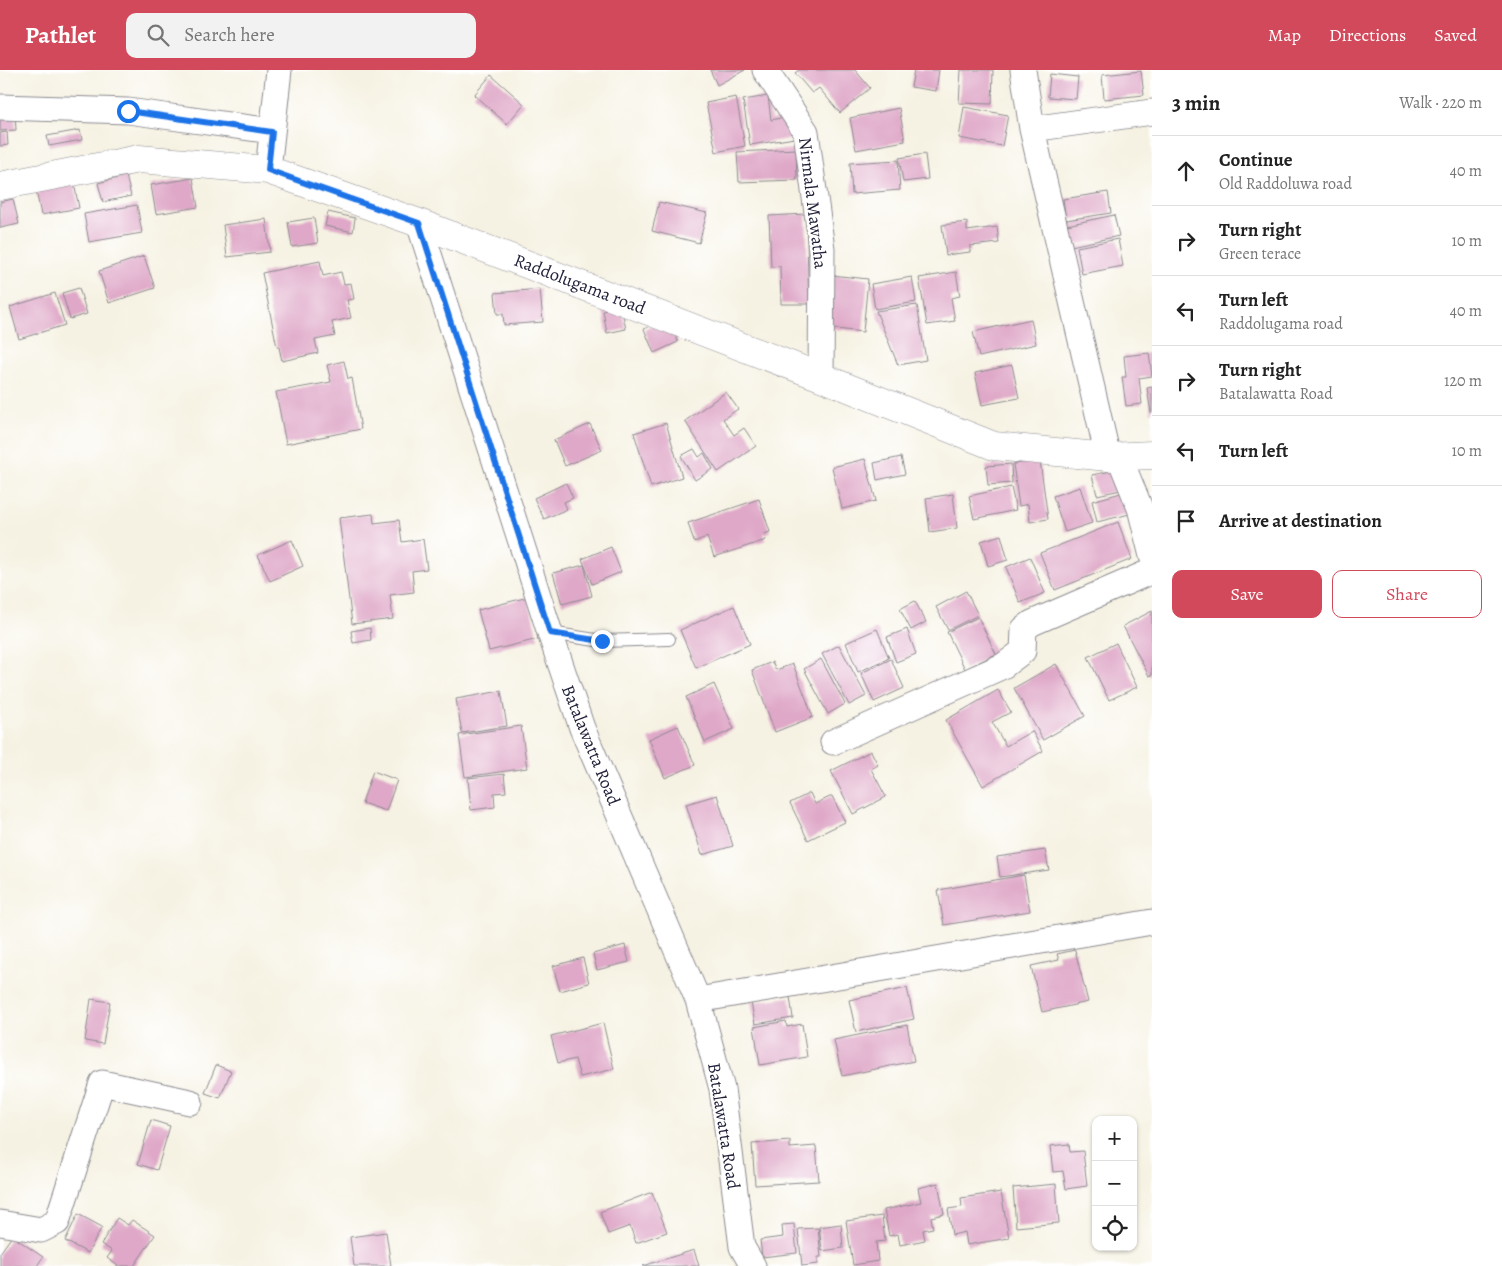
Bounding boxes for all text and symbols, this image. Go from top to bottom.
search box [126,13,476,58]
text: Pathlet [25,19,96,51]
icon: search [144,21,172,49]
text: Search here [184,22,275,48]
text: Map [1268,23,1301,47]
text: Directions [1329,23,1406,47]
text: Saved [1434,23,1477,47]
text: 3 min [1172,89,1220,117]
text: Walk · 220 m [1399,92,1482,114]
route start [117,100,140,123]
street label: Nirmala Mawatha [793,136,833,271]
text: Continue [1219,147,1293,173]
icon: ahead [1172,157,1200,185]
text: 40 m [1450,160,1482,182]
text: Old Raddoluwa road [1219,173,1352,195]
text: Turn right [1219,217,1301,243]
icon: right [1172,227,1200,255]
text: 10 m [1452,230,1482,252]
text: Green terace [1219,243,1301,265]
street label: Raddolugama road [511,248,650,320]
text: Turn left [1219,287,1288,313]
icon: left [1172,297,1200,325]
text: 40 m [1450,300,1482,322]
text: Raddolugama road [1219,313,1343,335]
text: Turn right [1219,357,1301,383]
icon: right [1172,367,1200,395]
text: 120 m [1444,370,1482,392]
text: Batalawatta Road [1219,383,1333,405]
icon: left [1172,437,1200,465]
text: Turn left [1219,438,1288,464]
text: 10 m [1452,440,1482,462]
icon: arrive [1172,507,1200,535]
text: Arrive at destination [1219,508,1382,534]
button: Save [1172,570,1322,618]
button: Share [1332,570,1482,618]
route end [591,630,614,653]
street label: Batalawatta Road [556,681,626,809]
street label: Batalawatta Road [702,1061,746,1191]
map controls [1092,1116,1137,1251]
button: + [1092,1116,1137,1161]
button: − [1092,1161,1137,1206]
button: locate [1092,1206,1137,1251]

